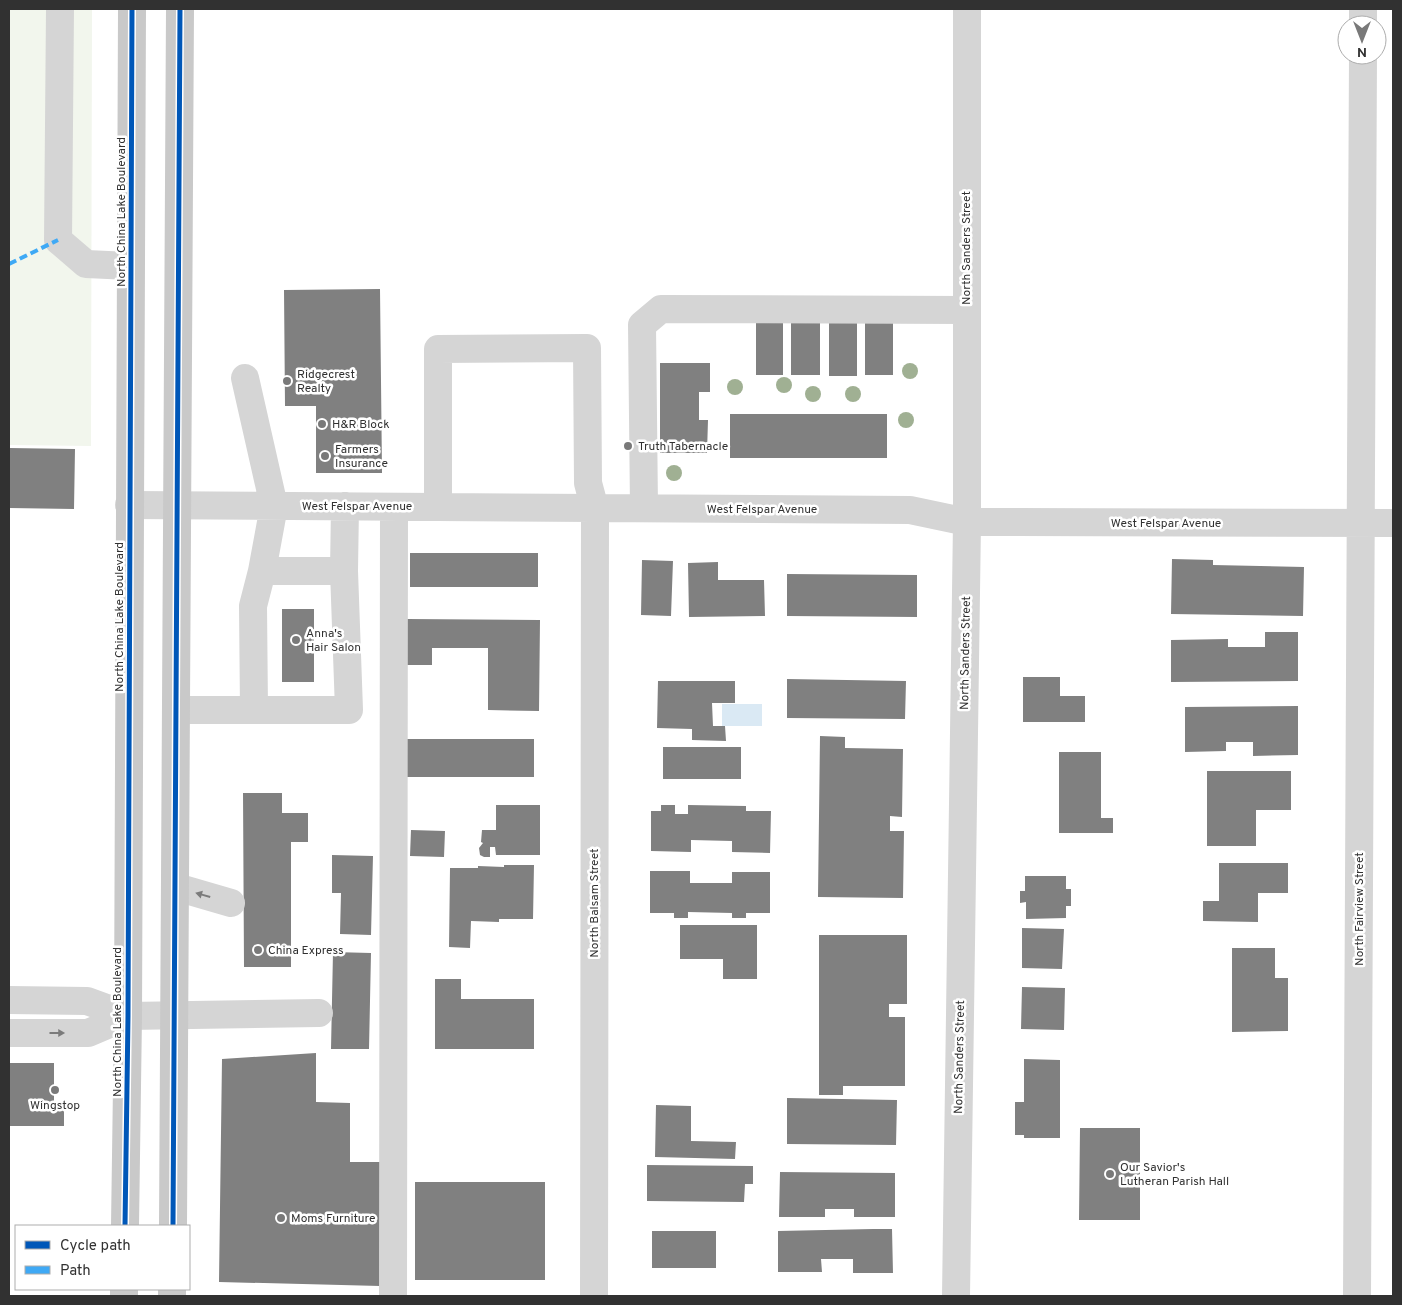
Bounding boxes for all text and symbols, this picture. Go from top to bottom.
north arrow [1337,15,1387,65]
text: N [1357,43,1367,60]
street label: North China Lake Boulevard [114,137,130,287]
street label: North Sanders Street [959,191,975,305]
place label: Ridgecrest Realty [297,367,355,397]
marker: Ridgecrest Realty [281,375,293,387]
place label: H&R Block [332,417,390,433]
marker: H&R Block [316,418,328,430]
place label: Truth Tabernacle [638,439,728,455]
marker: Truth Tabernacle [622,440,634,452]
place label: Farmers Insurance [335,442,388,472]
marker: Farmers Insurance [319,450,331,462]
street label: West Felspar Avenue [302,499,412,515]
street label: West Felspar Avenue [707,502,817,518]
street label: West Felspar Avenue [1111,516,1221,532]
street label: North China Lake Boulevard [112,542,128,692]
street label: North Sanders Street [957,596,975,710]
place label: Anna's Hair Salon [306,626,361,656]
marker: Anna's Hair Salon [290,634,302,646]
street label: North Balsam Street [587,848,603,958]
street label: North Fairview Street [1352,852,1368,966]
one-way arrow [195,891,211,899]
place label: China Express [268,943,344,959]
marker: China Express [252,944,264,956]
street label: North China Lake Boulevard [110,947,126,1097]
street label: North Sanders Street [951,1000,969,1114]
one-way arrow [50,1029,66,1037]
marker: Wingstop [49,1084,61,1096]
place label: Wingstop [30,1098,80,1114]
place label: Our Savior's Lutheran Parish Hall [1120,1160,1229,1190]
marker: Our Savior's Lutheran Parish Hall [1104,1168,1116,1180]
place label: Moms Furniture [291,1211,375,1227]
marker: Moms Furniture [275,1212,287,1224]
legend [15,1225,190,1290]
text: Cycle path [60,1237,131,1256]
text: Path [60,1262,91,1281]

